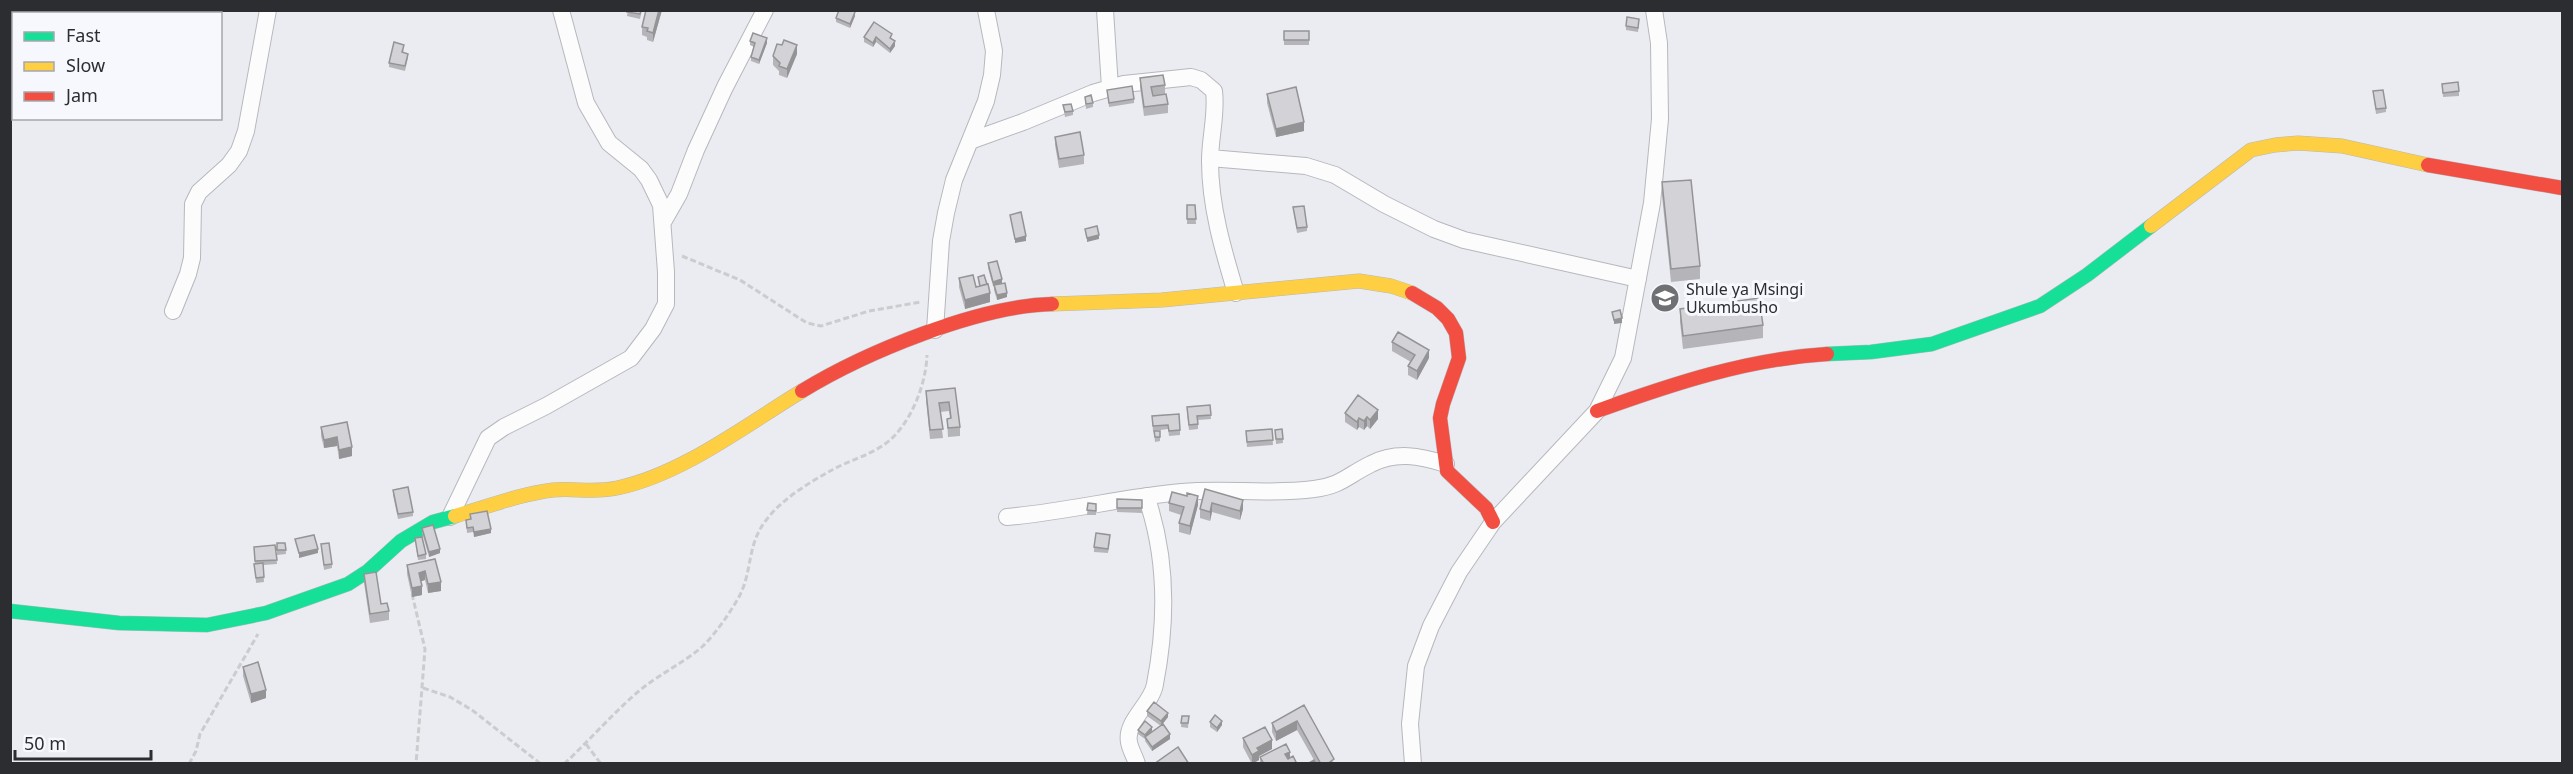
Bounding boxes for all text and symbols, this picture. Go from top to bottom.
legend [12,12,222,120]
text: Fast [66,23,101,47]
text: Slow [66,53,105,77]
text: Jam [64,83,98,107]
place label: Shule ya Msingi Ukumbusho [1686,278,1803,318]
school or university icon: Shule ya Msingi Ukumbusho [1649,282,1681,314]
scale bar [15,723,152,761]
text: 50 m [24,731,66,755]

